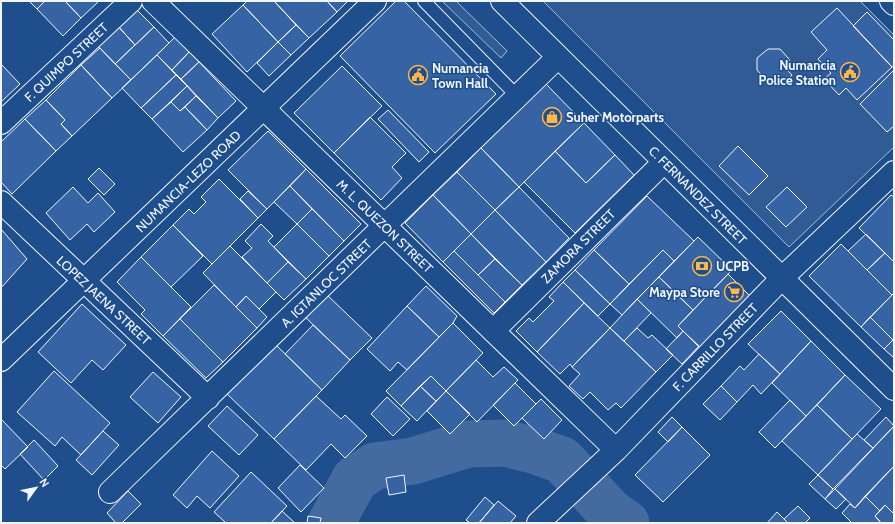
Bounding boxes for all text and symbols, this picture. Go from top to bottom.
street label: F. QUIMPO STREET [21,19,111,105]
place label: Numancia Police Station [759,57,837,88]
place label: Numancia Town Hall [432,60,489,91]
public building icon: Numancia Police Station [839,61,861,83]
public building icon: Numancia Town Hall [407,64,429,86]
shop icon: Suher Motorparts [541,106,563,128]
place label: Suher Motorparts [566,109,665,125]
street label: NUMANCIA-LEZO ROAD [132,127,244,235]
street label: C. FERNANDEZ STREET [646,143,750,247]
street label: M. L. QUEZON STREET [334,176,437,276]
street label: ZAMORA STREET [538,206,618,286]
street label: A. IGTANLOC STREET [277,236,375,330]
street label: LOPEZ JAENA STREET [53,252,155,348]
bank icon: UCPB [691,255,713,277]
place label: UCPB [716,258,749,274]
supermarket icon: Maypa Store [723,281,745,303]
place label: Maypa Store [649,284,720,300]
street label: F. CARRILLO STREET [669,300,761,394]
north arrow [16,468,56,508]
text: N [36,475,52,490]

